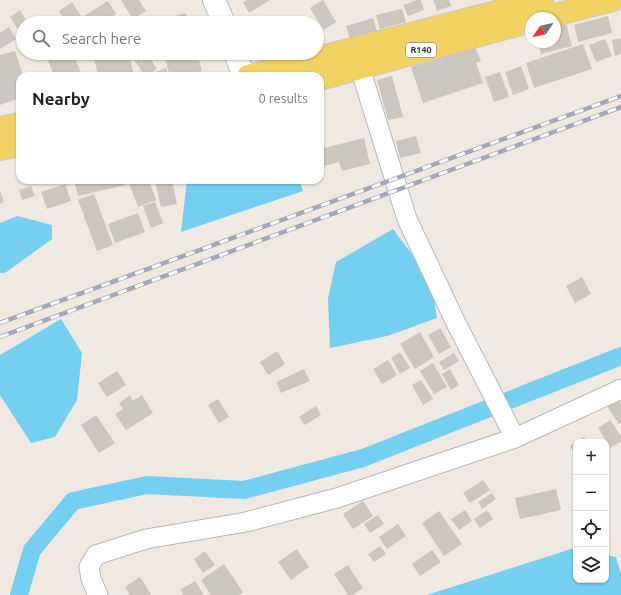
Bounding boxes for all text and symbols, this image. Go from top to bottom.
north arrow [525,12,561,48]
search box [16,16,324,60]
icon: search [30,27,52,49]
text: Search here [62,30,141,47]
road number: R140 [406,43,436,57]
text: Nearby [32,89,90,108]
text: 0 results [258,91,308,105]
map controls [573,439,609,583]
button: + [573,439,609,475]
button: − [573,475,609,511]
button: locate [573,511,609,547]
button: layers [573,547,609,583]

